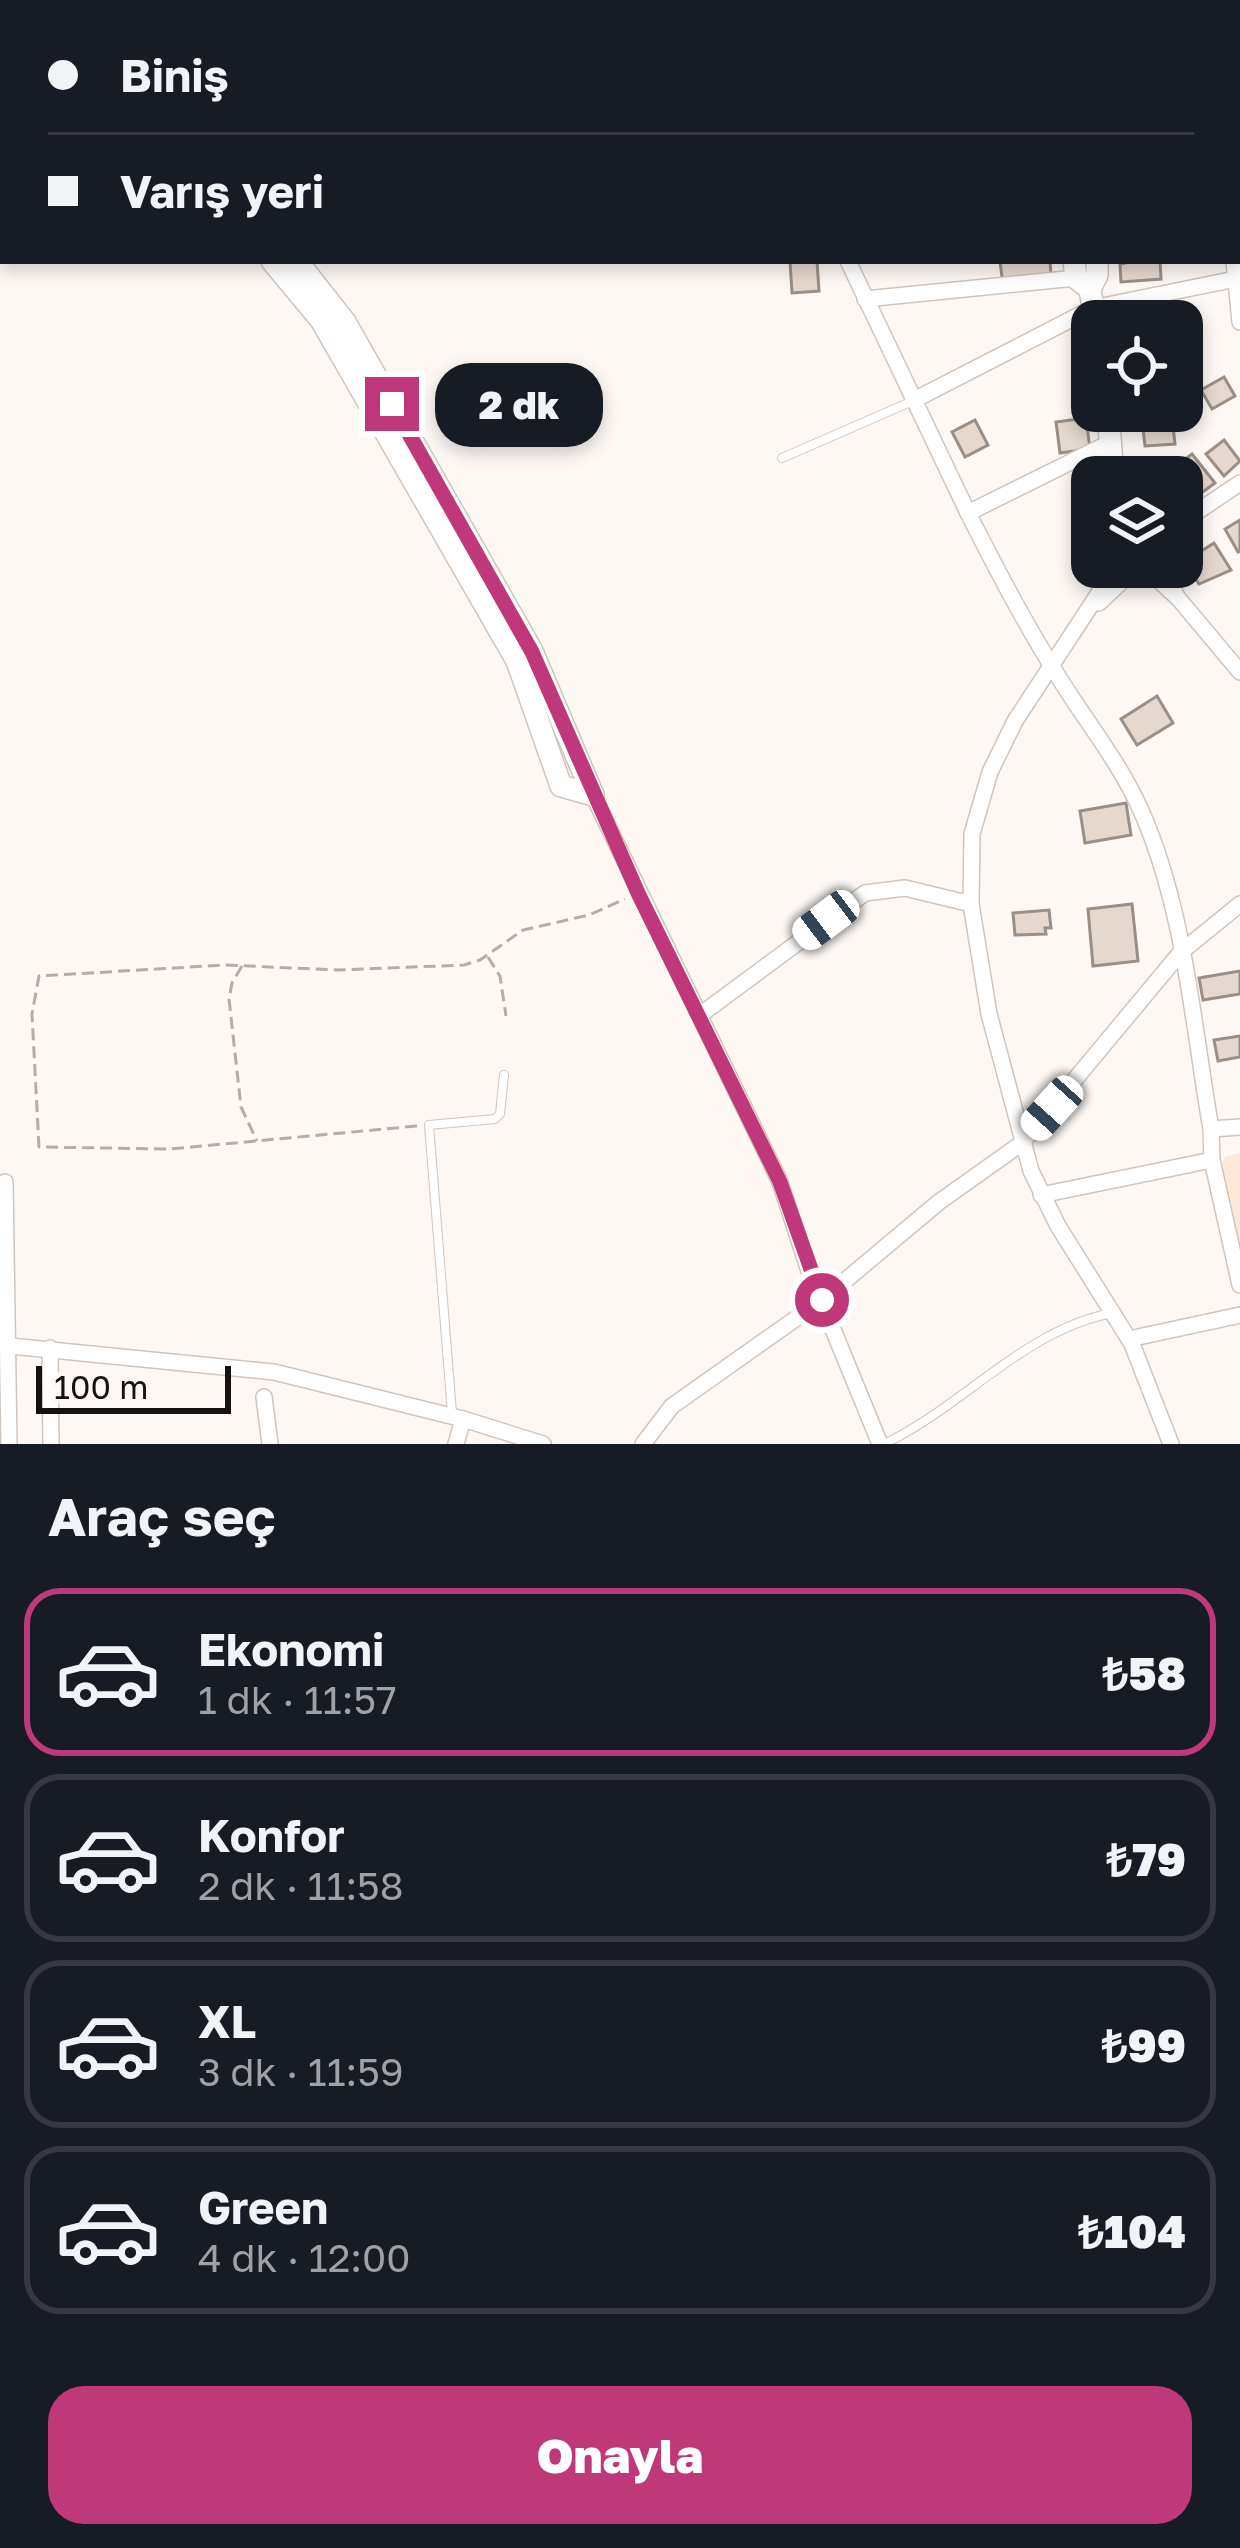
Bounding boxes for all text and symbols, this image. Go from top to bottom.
text: Biniş [120,48,229,102]
text: Varış yeri [120,164,324,218]
map controls [1071,300,1203,588]
button: locate [1071,300,1203,432]
callout: 2 dk [434,362,602,446]
route end [365,377,419,431]
text: 2 dk [479,381,559,428]
button: layers [1071,456,1203,588]
car [786,884,866,956]
car [1015,1069,1089,1147]
route start [795,1273,849,1327]
scale bar [36,1360,231,1413]
text: 100 m [54,1367,148,1406]
text: Araç seç [48,1483,276,1548]
icon: car [54,1618,162,1726]
text: Ekonomi [198,1622,384,1676]
text: ₺58 [1102,1646,1186,1700]
text: 1 dk · 11:57 [198,1676,397,1723]
icon: car [54,1804,162,1912]
text: Konfor [198,1808,345,1862]
text: ₺79 [1106,1832,1186,1886]
text: 2 dk · 11:58 [198,1862,404,1909]
icon: car [54,1990,162,2098]
text: XL [198,1994,256,2048]
text: ₺99 [1102,2018,1186,2072]
text: 3 dk · 11:59 [198,2048,404,2095]
icon: car [54,2176,162,2284]
text: Green [198,2180,328,2234]
text: ₺104 [1078,2204,1186,2258]
text: 4 dk · 12:00 [198,2234,410,2281]
button: Onayla [48,2386,1192,2524]

